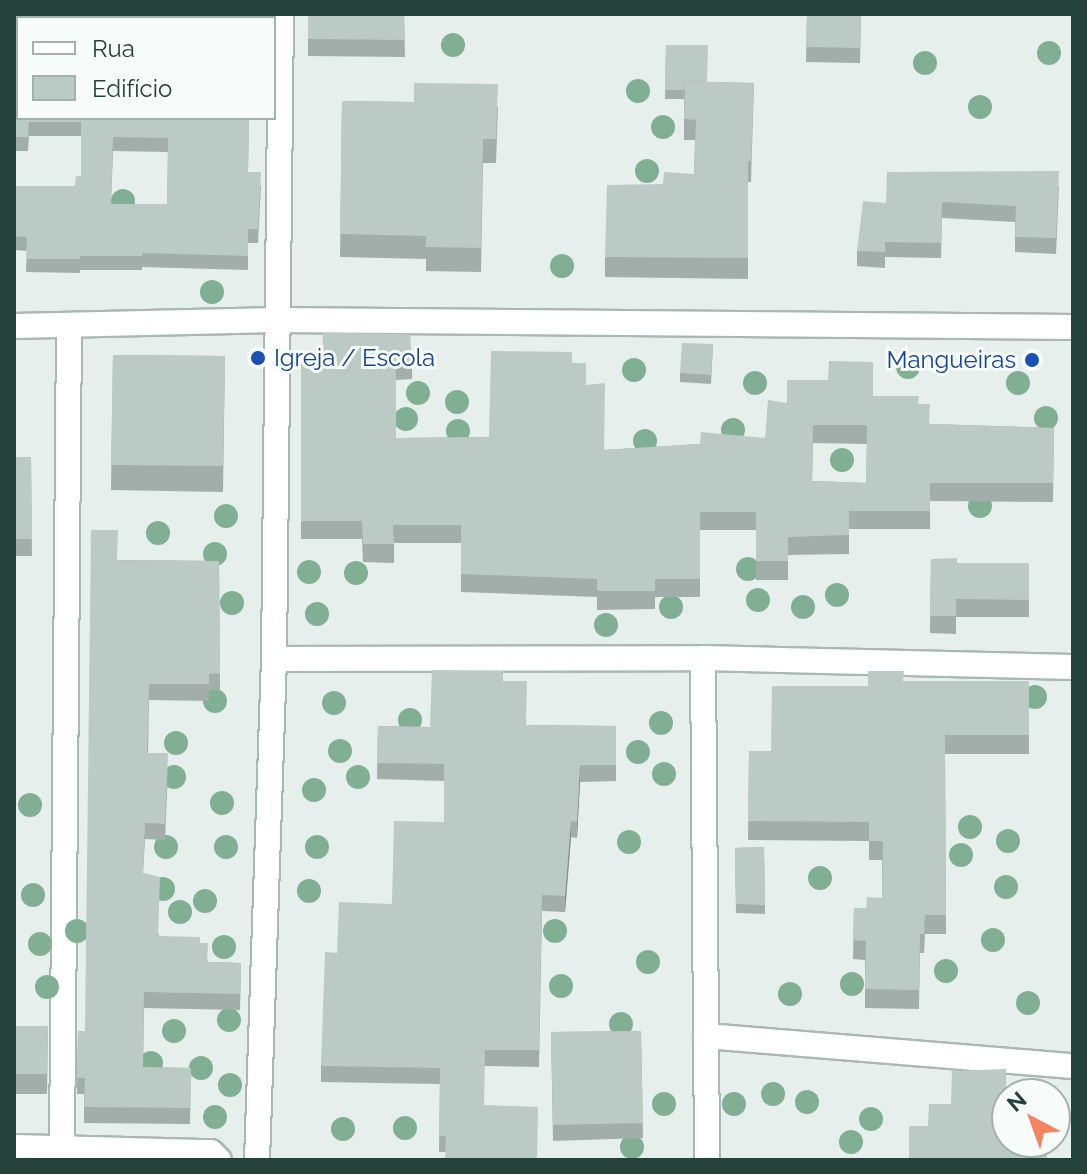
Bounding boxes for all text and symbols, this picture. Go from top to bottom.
legend [16,16,276,120]
text: Rua [92,34,135,63]
text: Edifício [92,74,172,103]
place label: Igreja / Escola [274,344,435,372]
place label: Mangueiras [887,346,1016,374]
marker: Igreja / Escola [249,349,267,367]
marker: Mangueiras [1023,351,1041,369]
north arrow [991,1078,1071,1158]
text: N [1002,1086,1031,1117]

